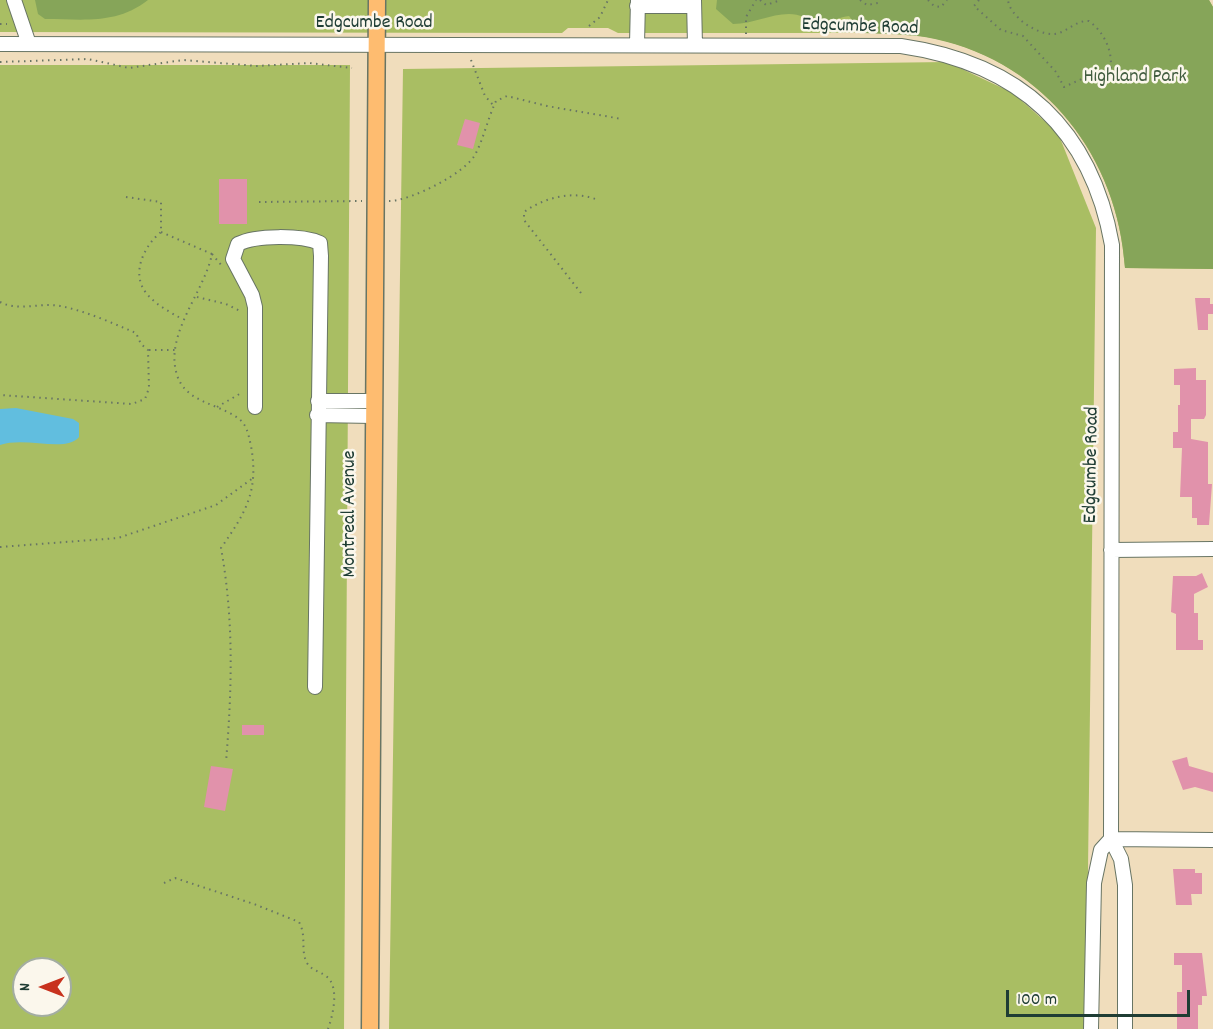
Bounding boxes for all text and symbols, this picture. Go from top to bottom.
street label: Edgcumbe Road [315,12,433,36]
street label: Edgcumbe Road [801,14,919,42]
park label: Highland Park [1083,66,1187,90]
street label: Edgcumbe Road [1080,406,1106,524]
street label: Montreal Avenue [339,451,363,577]
north arrow [12,957,72,1017]
scale bar [1009,978,1194,1016]
text: N [14,983,37,991]
text: 100 m [1017,988,1057,1013]

